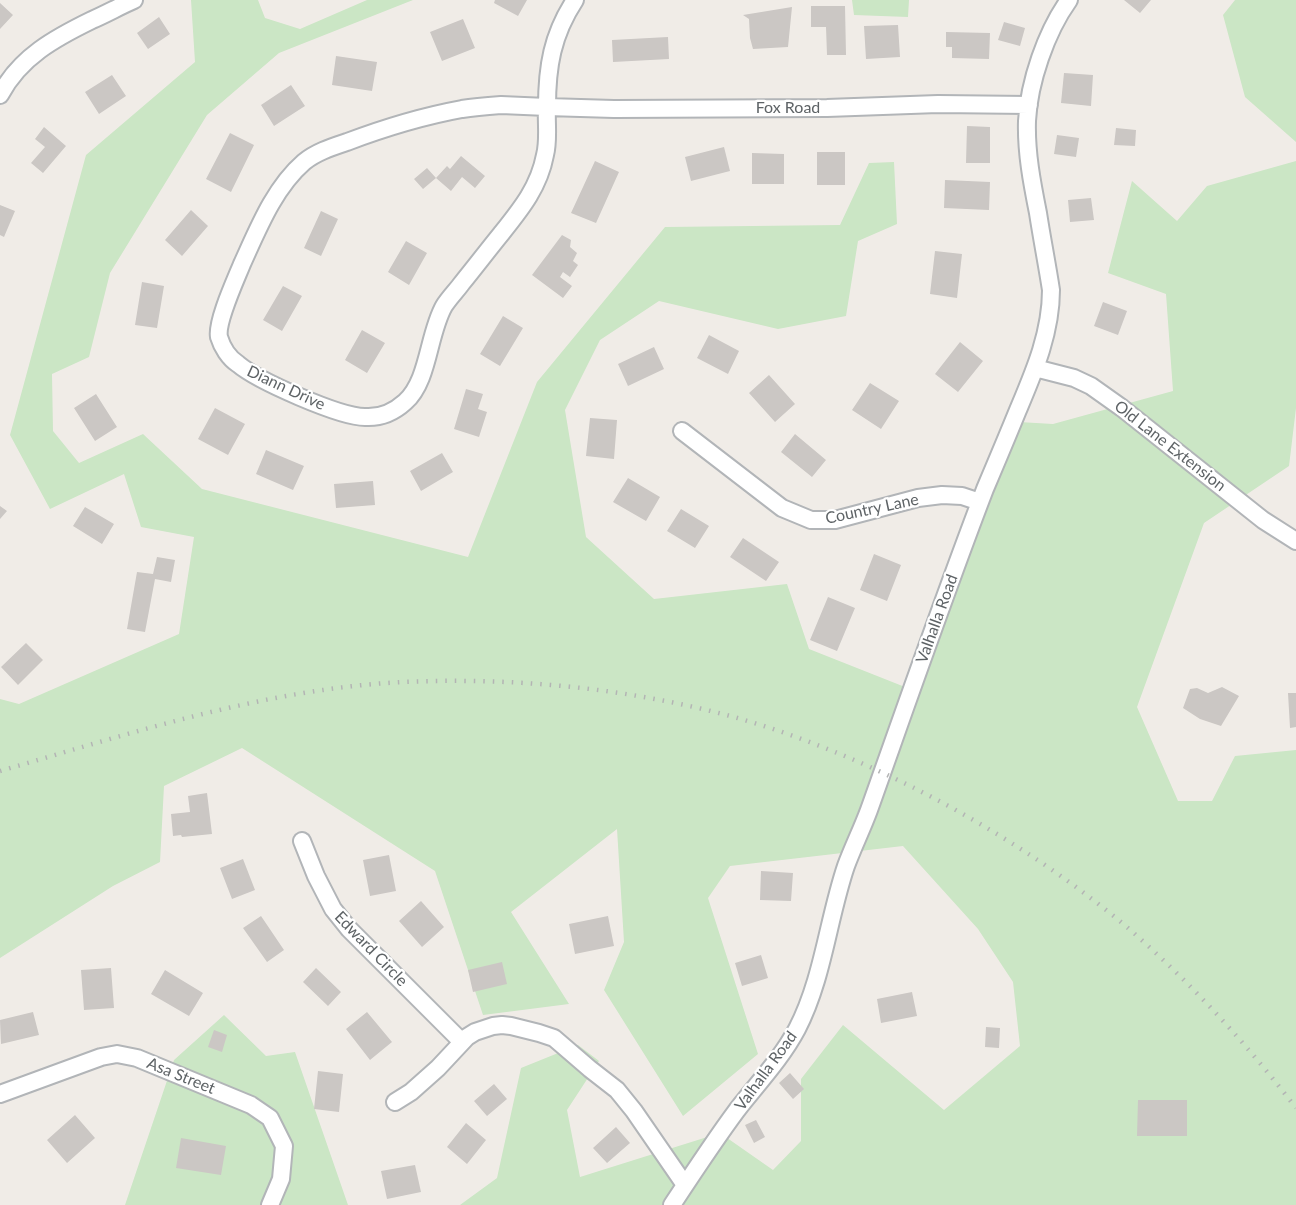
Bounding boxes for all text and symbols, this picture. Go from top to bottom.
street label: Fox Road [756,98,820,118]
street label: Diann Drive [244,362,328,414]
street label: Old Lane Extension [1110,397,1230,495]
street label: Country Lane [824,490,920,528]
street label: Valhalla Road [912,572,962,666]
street label: Edward Circle [330,908,412,990]
street label: Valhalla Road [731,1028,801,1114]
street label: Asa Street [144,1054,218,1098]

